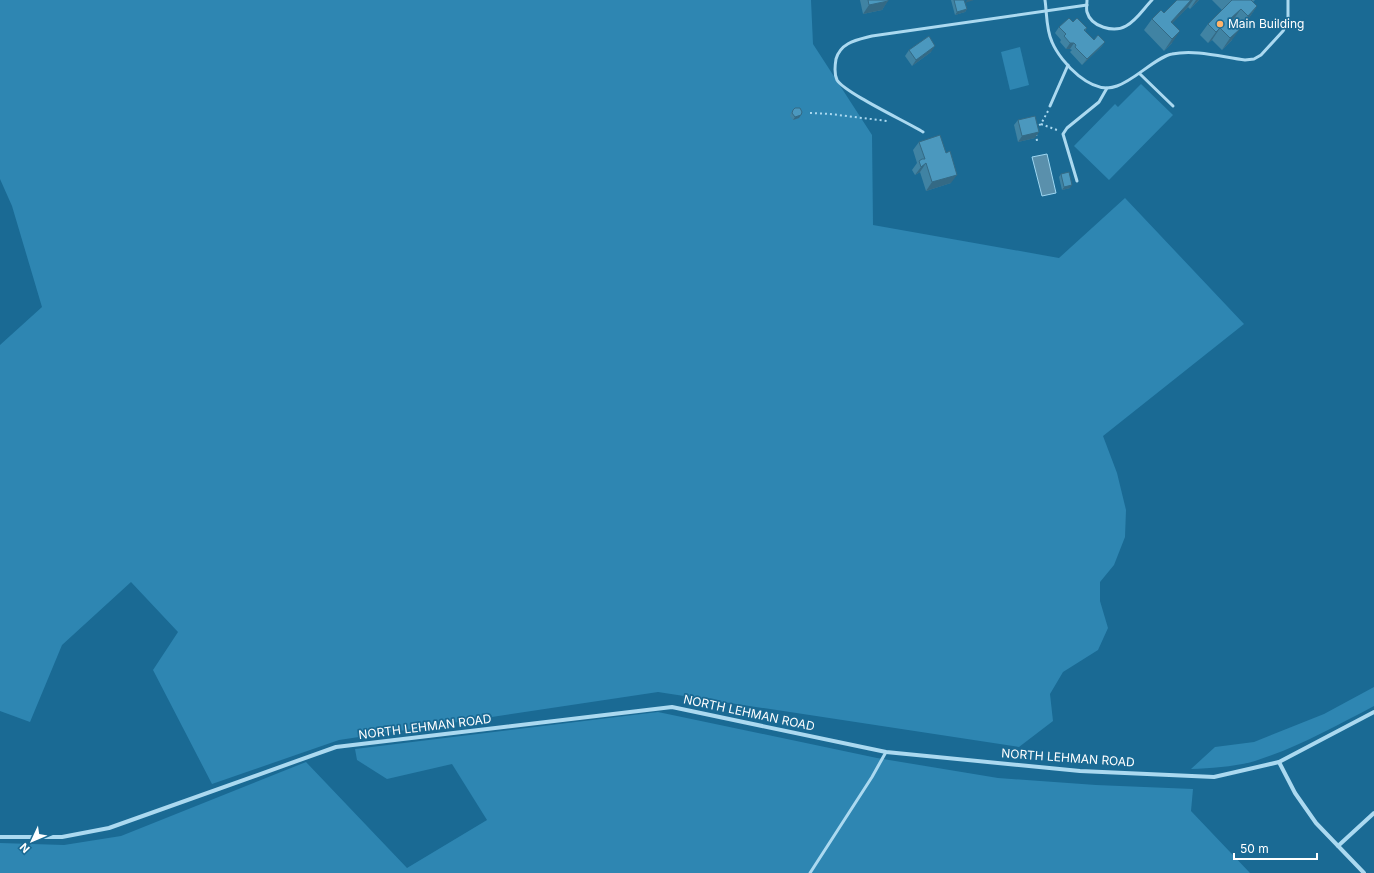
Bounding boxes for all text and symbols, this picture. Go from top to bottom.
place label: Main Building [1228,16,1304,31]
marker: Main Building [1215,19,1225,29]
street label: NORTH LEHMAN ROAD [682,691,816,734]
street label: NORTH LEHMAN ROAD [358,711,492,742]
street label: NORTH LEHMAN ROAD [1001,745,1135,770]
north arrow [12,821,52,861]
scale bar [1234,835,1317,861]
text: N [17,840,33,856]
text: 50 m [1240,841,1269,856]

